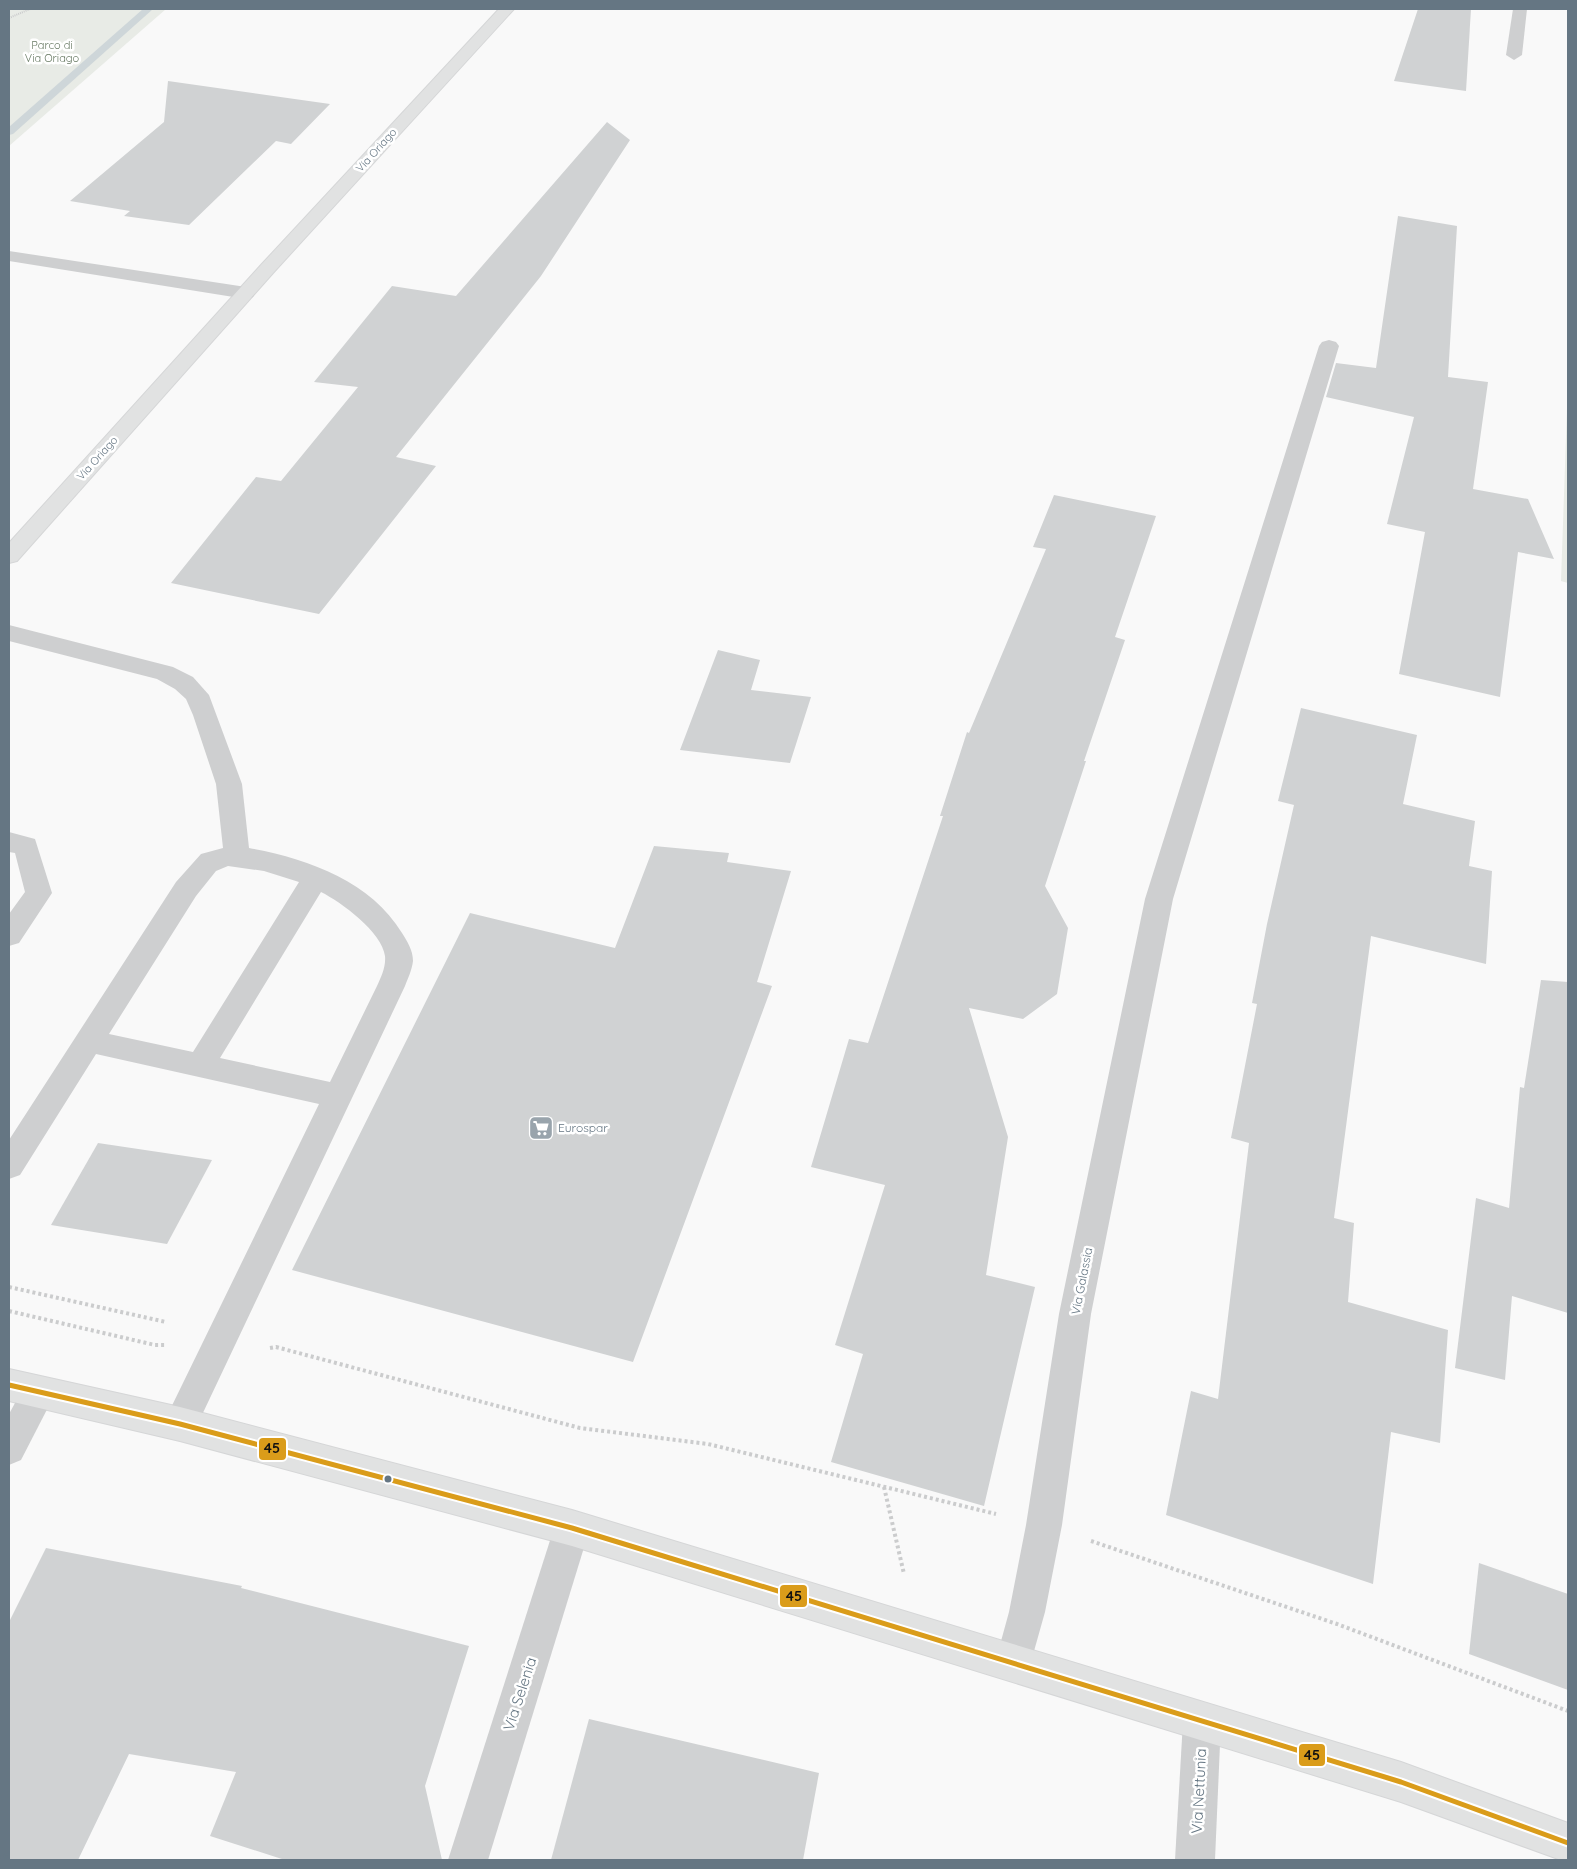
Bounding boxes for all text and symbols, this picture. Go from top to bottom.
park label: Parco di Via Oriago [25,38,80,65]
street label: Via Oriago [353,125,400,175]
street label: Via Oriago [74,433,121,483]
supermarket icon: Eurospar [528,1115,554,1141]
place label: Eurospar [558,1120,608,1135]
street label: Via Galassia [1068,1246,1095,1316]
line badge: 45 [258,1437,287,1461]
text: 45 [264,1439,280,1457]
unlabelled marker [383,1474,393,1484]
line badge: 45 [779,1584,808,1608]
text: 45 [786,1587,802,1605]
street label: Via Selenia [499,1655,540,1733]
line badge: 45 [1298,1743,1326,1767]
text: 45 [1304,1746,1320,1764]
street label: Via Nettunia [1187,1748,1210,1834]

